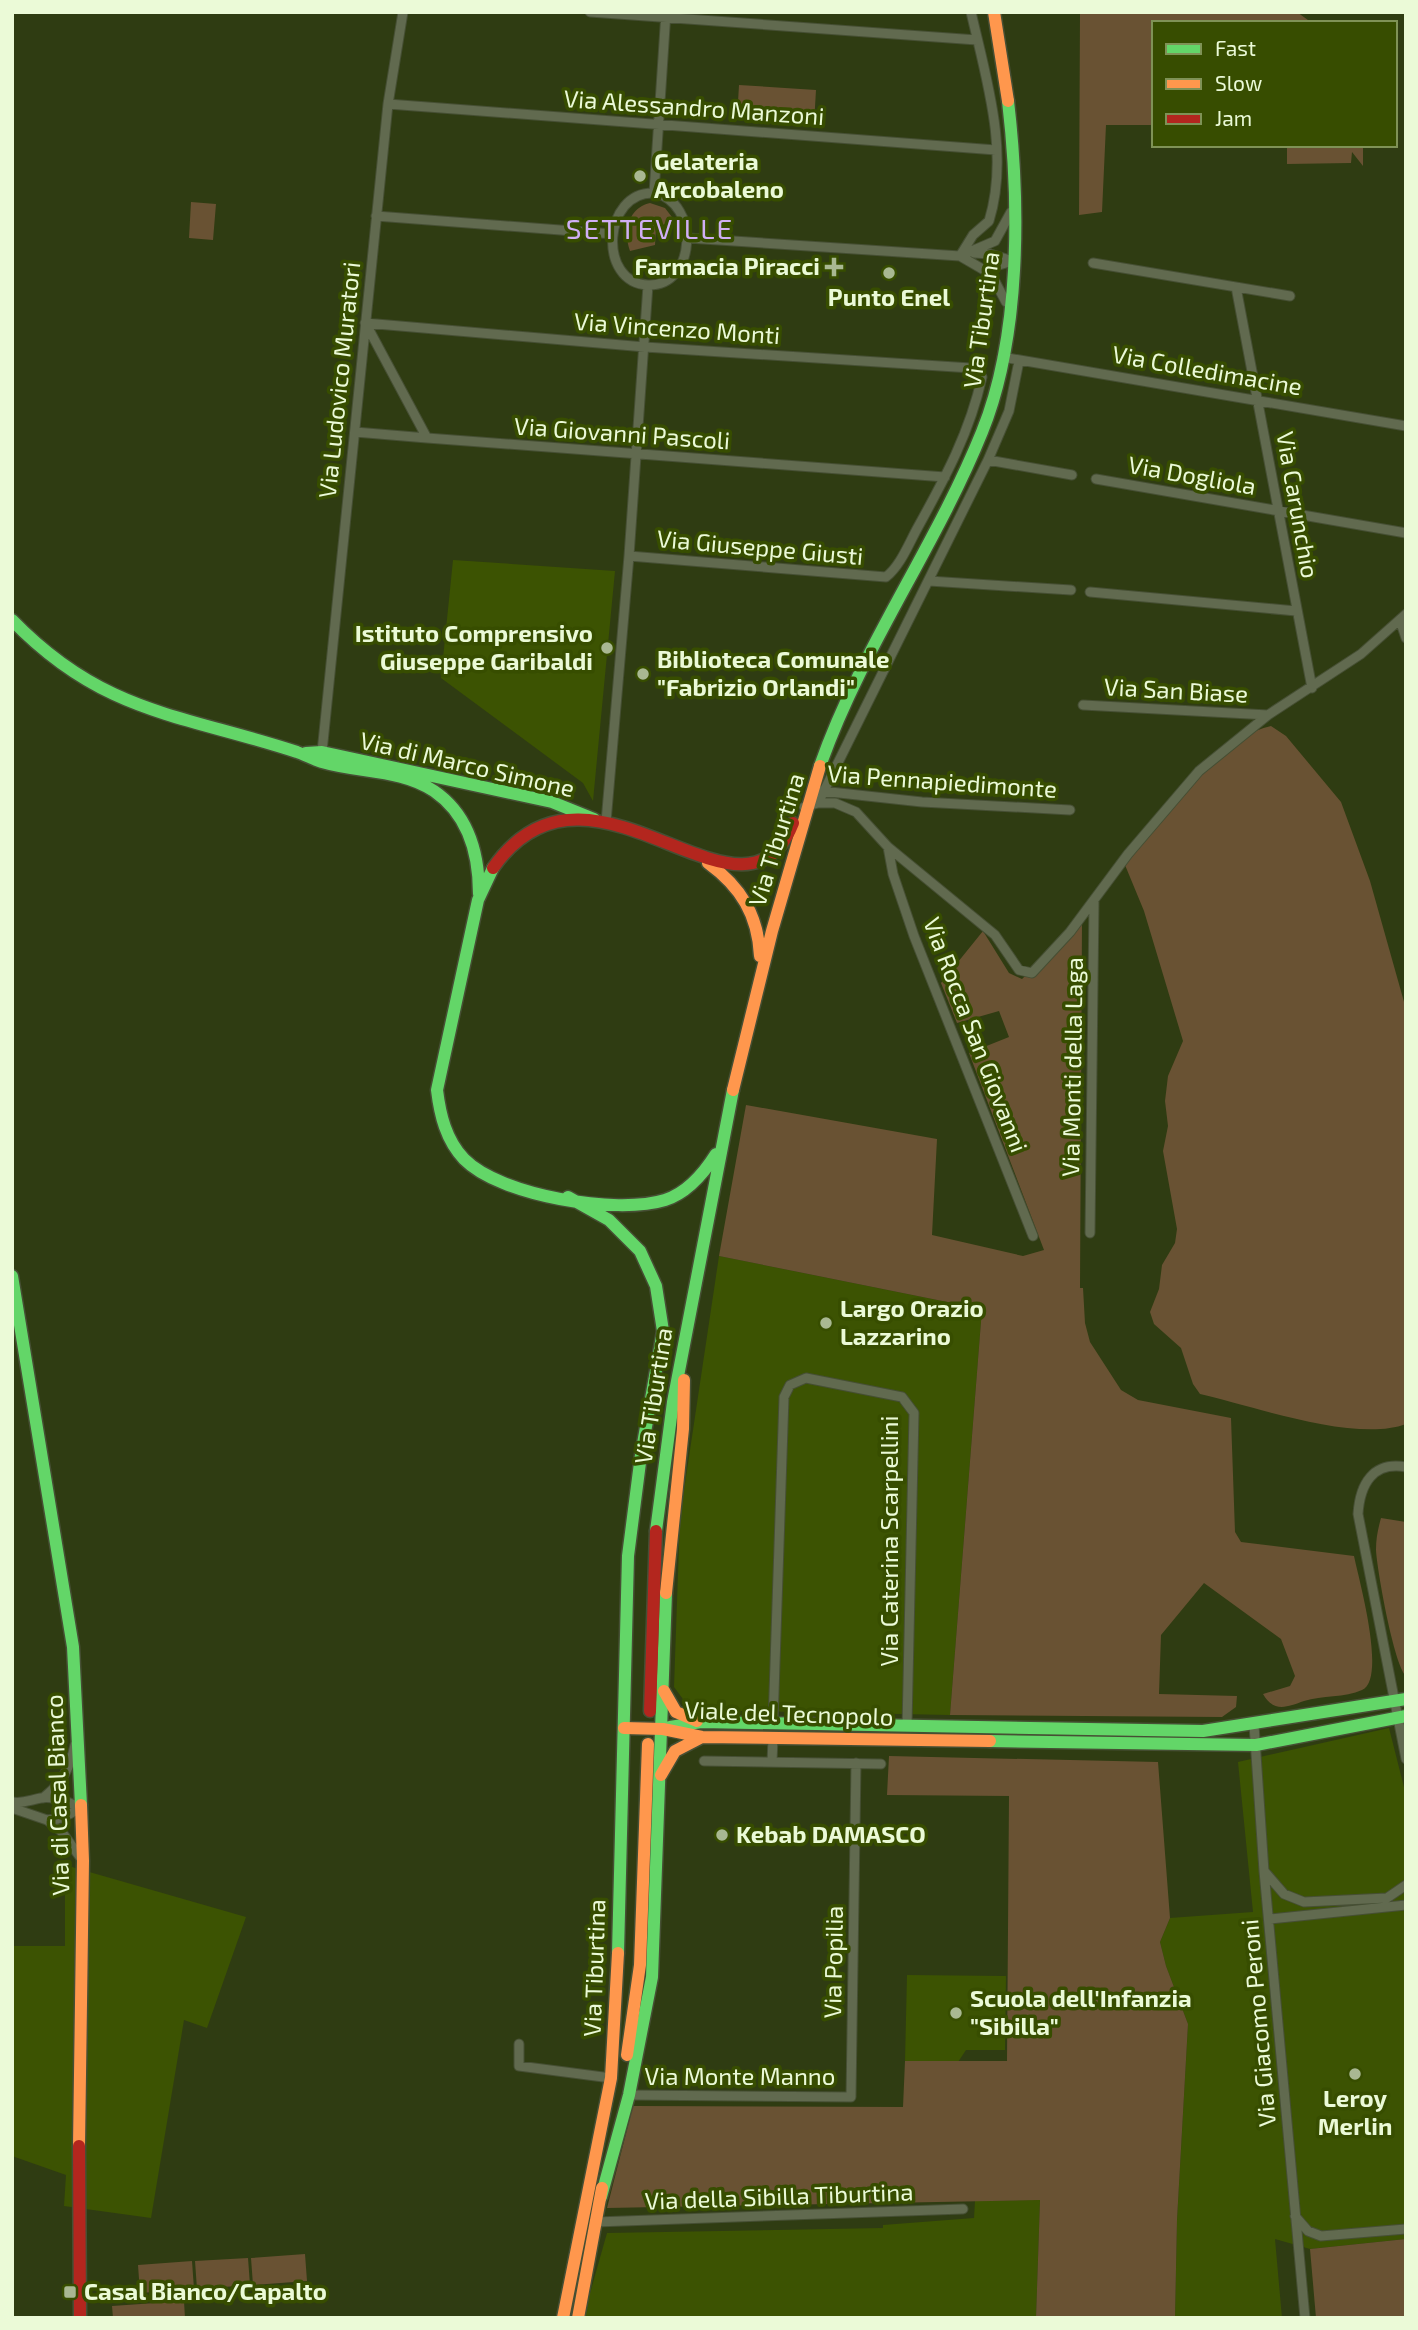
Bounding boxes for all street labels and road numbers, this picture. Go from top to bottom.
street label: Via Alessandro Manzoni [563,83,825,130]
street label: Via Tiburtina [957,250,1004,390]
street label: Via Ludovico Muratori [312,260,365,499]
street label: Via Vincenzo Monti [573,306,781,349]
street label: Via Colledimacine [1110,339,1304,400]
street label: Via Giovanni Pascoli [513,410,731,455]
street label: Via Carunchio [1271,429,1326,580]
street label: Via Dogliola [1126,449,1258,500]
street label: Via Giuseppe Giusti [656,523,864,570]
street label: Via San Biase [1103,671,1249,708]
street label: Via di Marco Simone [357,725,577,802]
street label: Via Pennapiedimonte [826,758,1058,803]
street label: Via Tiburtina [742,770,810,910]
street label: Via Rocca San Giovanni [918,913,1035,1156]
street label: Via Monti della Laga [1055,957,1088,1177]
street label: Via Tiburtina [627,1326,678,1466]
street label: Via Caterina Scarpellini [874,1416,903,1666]
street label: Via di Casal Bianco [38,1694,75,1896]
street label: Viale del Tecnopolo [684,1694,894,1731]
street label: Via Tiburtina [577,1899,610,2037]
street label: Via Popilia [817,1905,848,2019]
street label: Via Giacomo Peroni [1234,1918,1281,2128]
street label: Via Monte Manno [645,2061,835,2090]
street label: Via della Sibilla Tiburtina [644,2176,914,2215]

